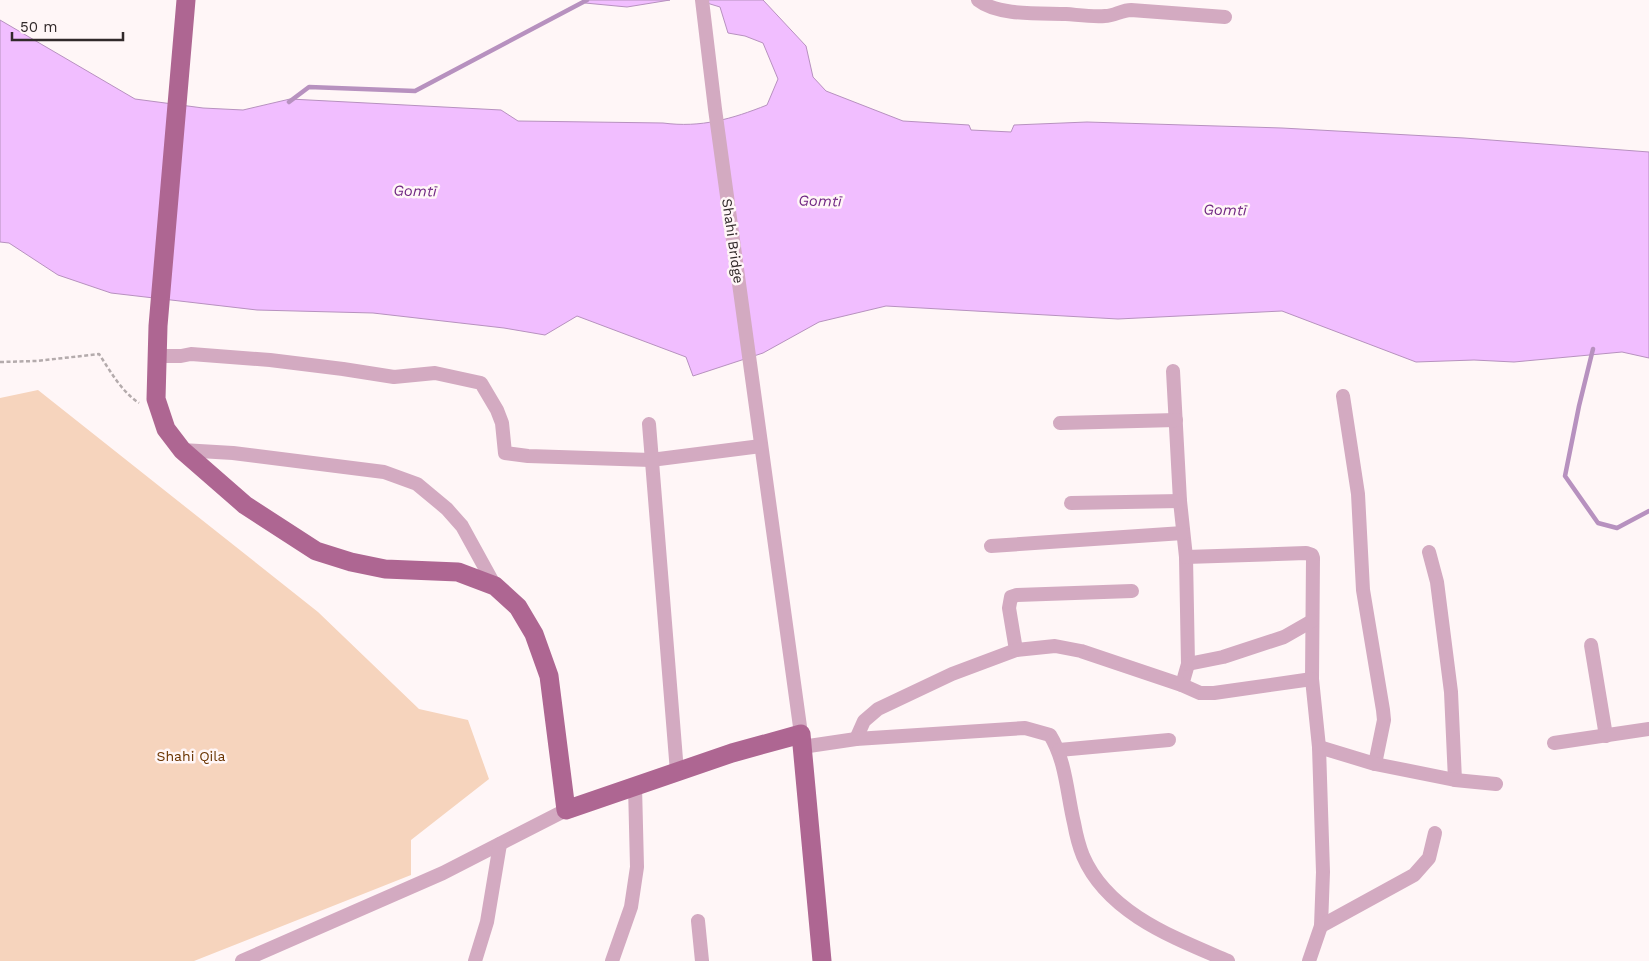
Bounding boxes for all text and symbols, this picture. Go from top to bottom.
scale bar [12,10,124,42]
text: 50 m [20,18,57,36]
water label: Gomtī [393,182,438,200]
water label: Gomtī [798,192,843,210]
street label: Shahi Bridge [719,197,747,285]
water label: Gomtī [1203,201,1248,219]
park label: Shahi Qila [156,748,226,764]

